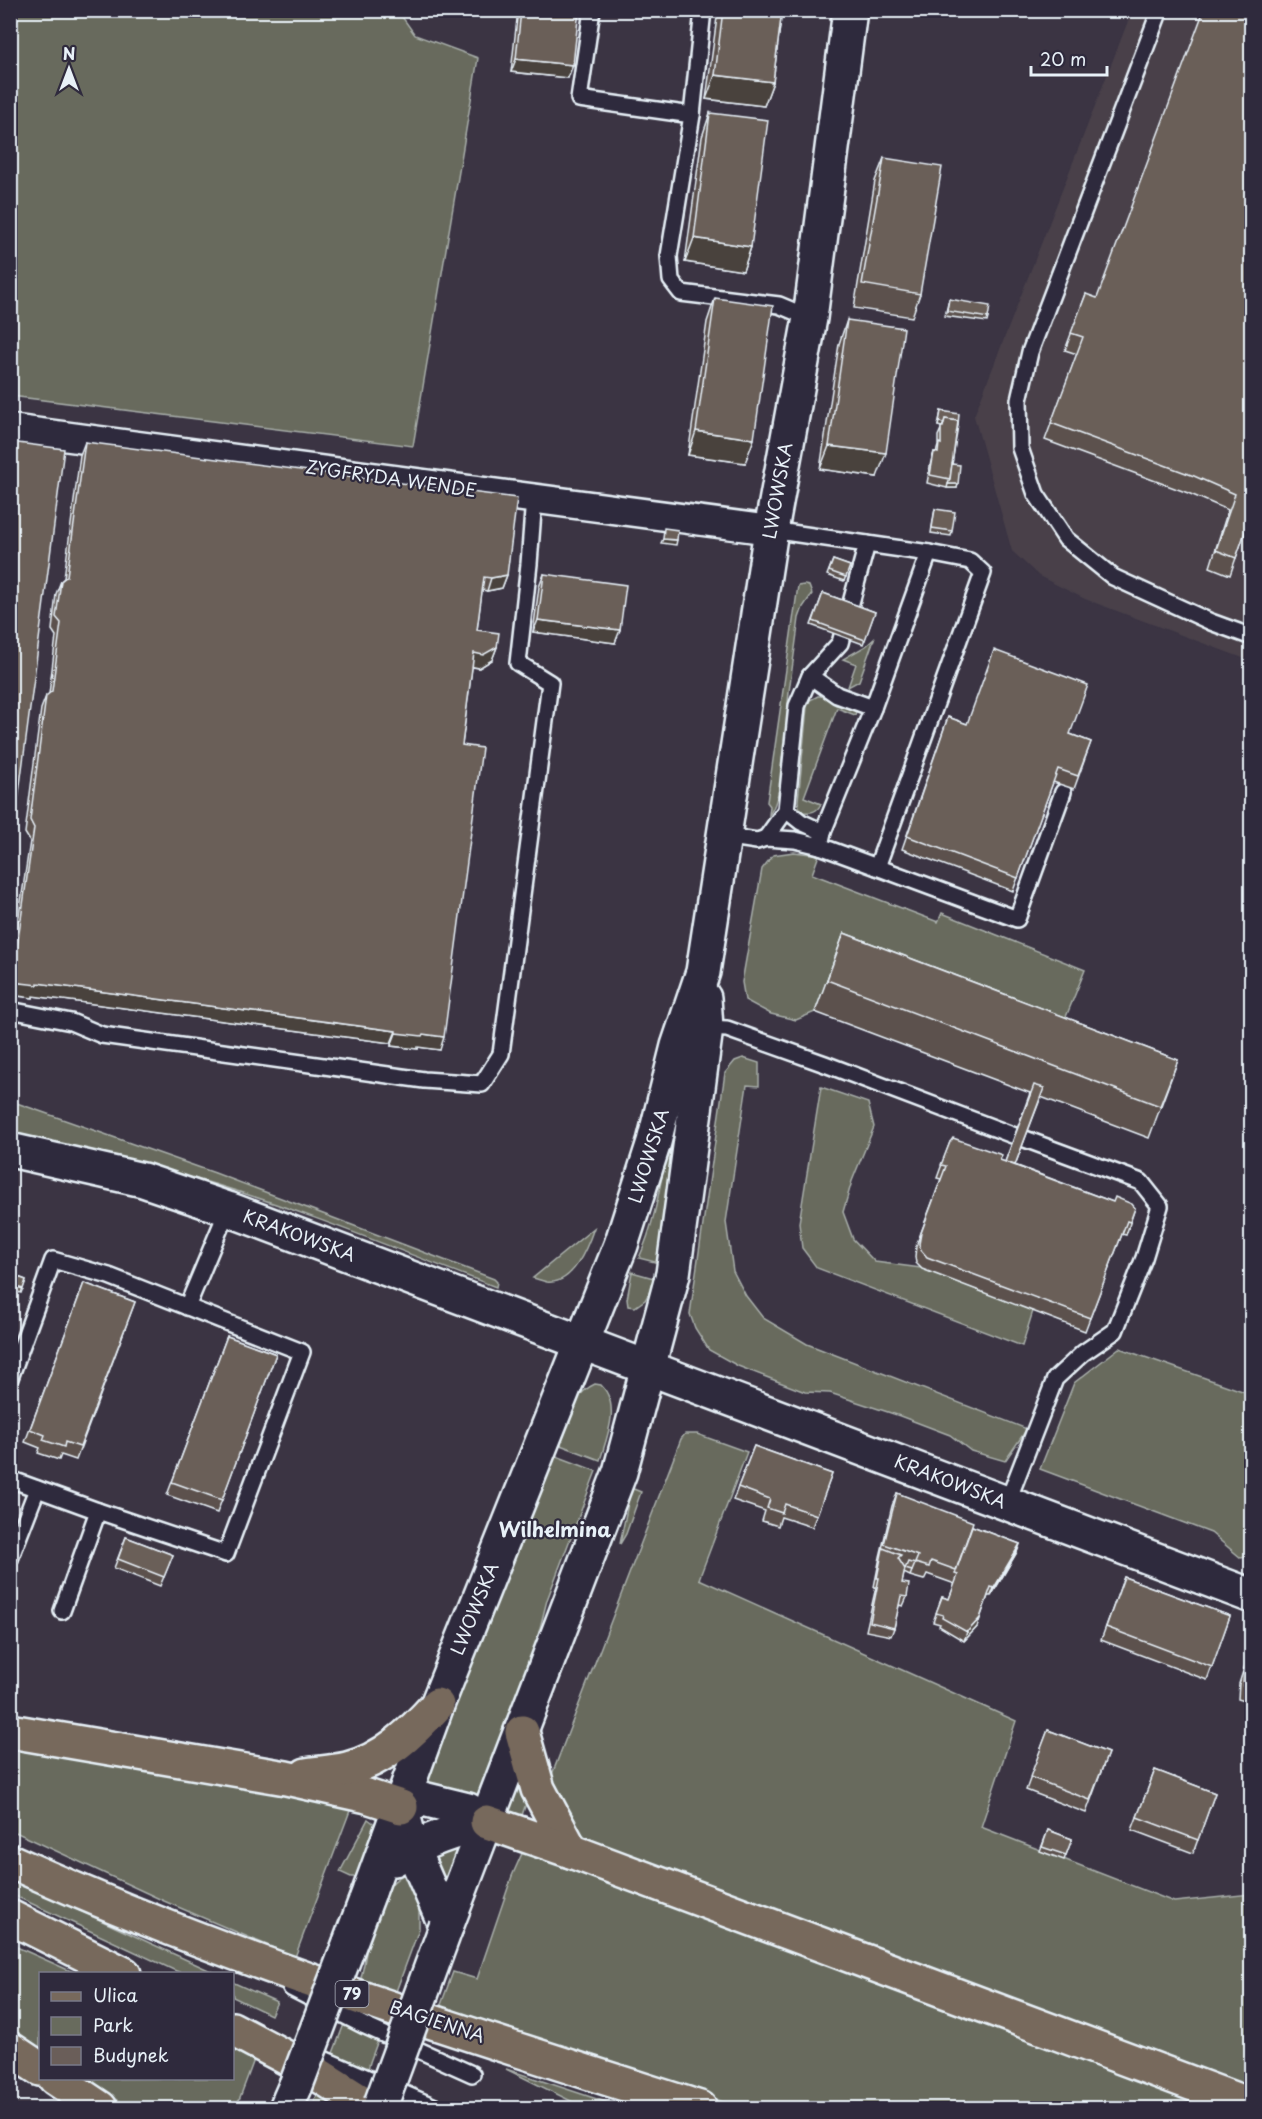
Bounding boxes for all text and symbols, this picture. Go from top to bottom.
north arrow [39,39,99,99]
scale bar [1031,39,1108,77]
text: N [63,41,75,65]
text: 20 m [1040,45,1086,72]
street label: LWOWSKA [755,440,798,541]
street label: ZYGFRYDA WENDE [304,452,479,503]
street label: LWOWSKA [620,1105,675,1206]
street label: KRAKOWSKA [239,1202,360,1268]
street label: KRAKOWSKA [890,1447,1011,1514]
district label: Wilhelmina [499,1514,611,1544]
street label: LWOWSKA [443,1558,504,1659]
legend [39,1972,234,2080]
text: Ulica [93,1981,138,2008]
road number: 79 [336,1981,368,2007]
street label: BAGIENNA [386,1992,489,2049]
text: Park [93,2011,133,2038]
text: Budynek [93,2041,169,2068]

